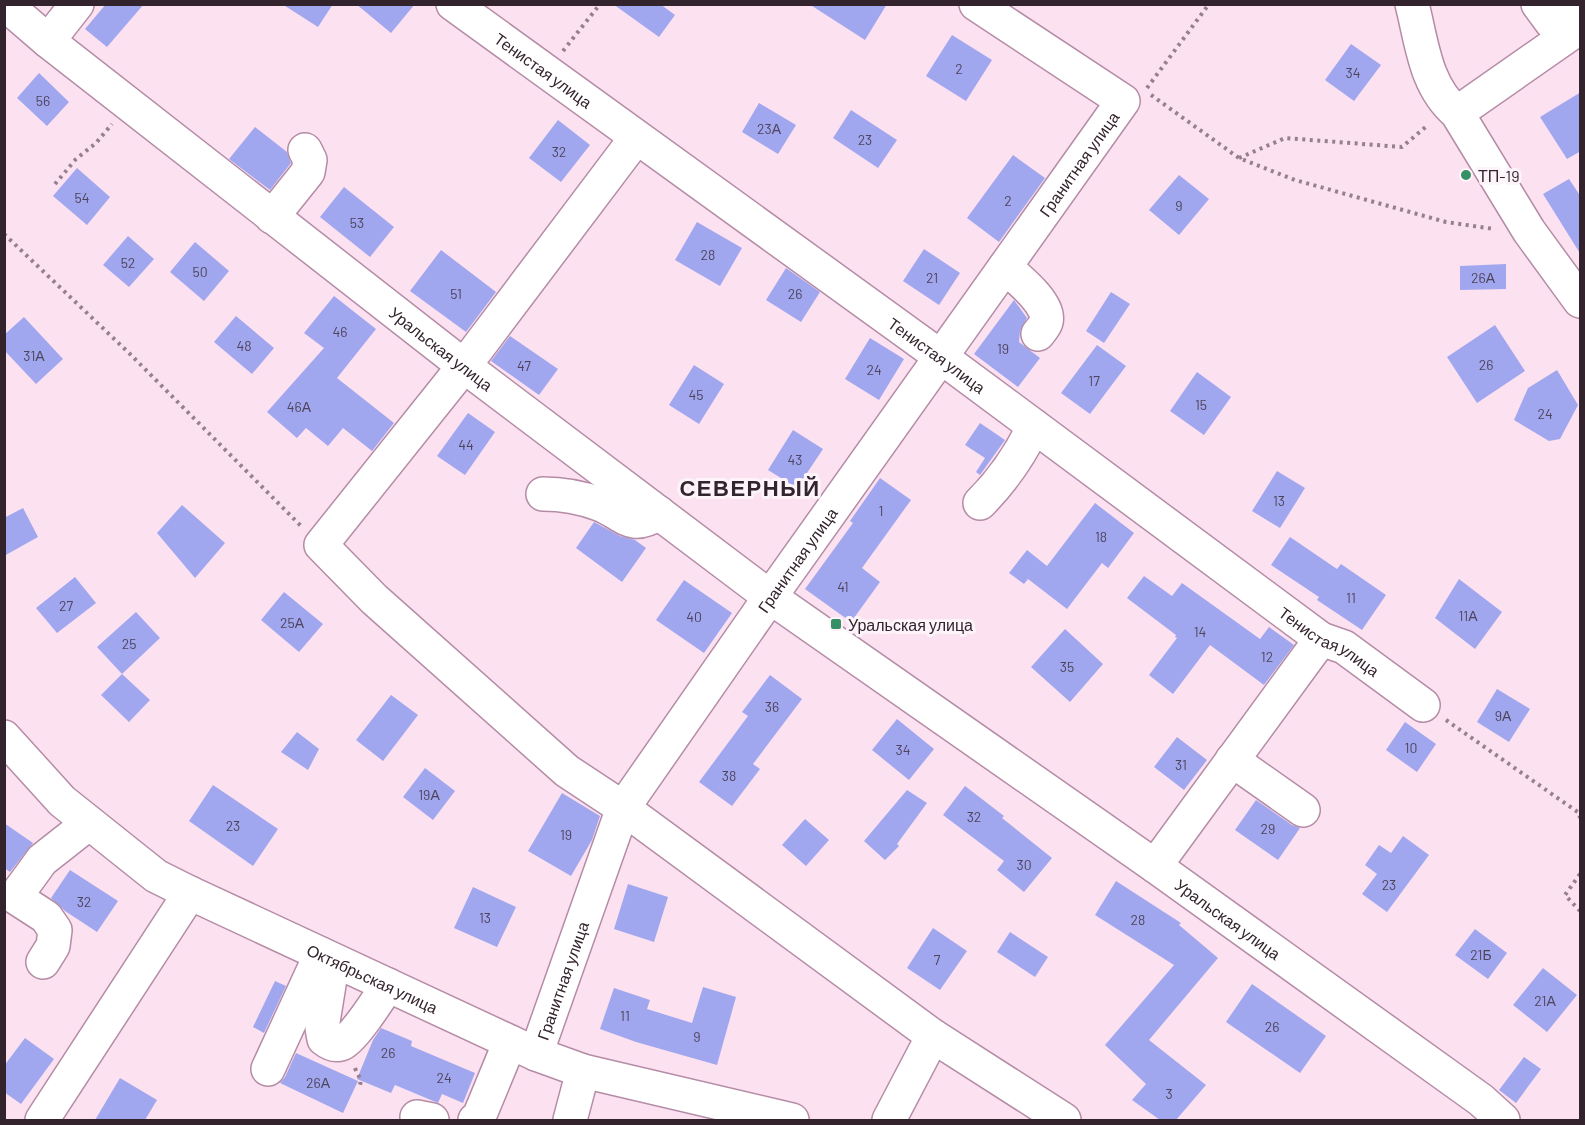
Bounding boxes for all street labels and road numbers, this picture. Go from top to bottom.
street label: Тенистая улица [491,28,596,111]
street label: Гранитная улица [1035,107,1122,220]
street label: Уральская улица [386,302,497,394]
street label: Тенистая улица [885,313,990,397]
street label: Гранитная улица [753,503,840,616]
street label: Тенистая улица [1276,602,1383,680]
street label: Уральская улица [1172,874,1285,963]
street label: Гранитная улица [532,919,592,1042]
street label: Октябрьская улица [304,939,441,1017]

